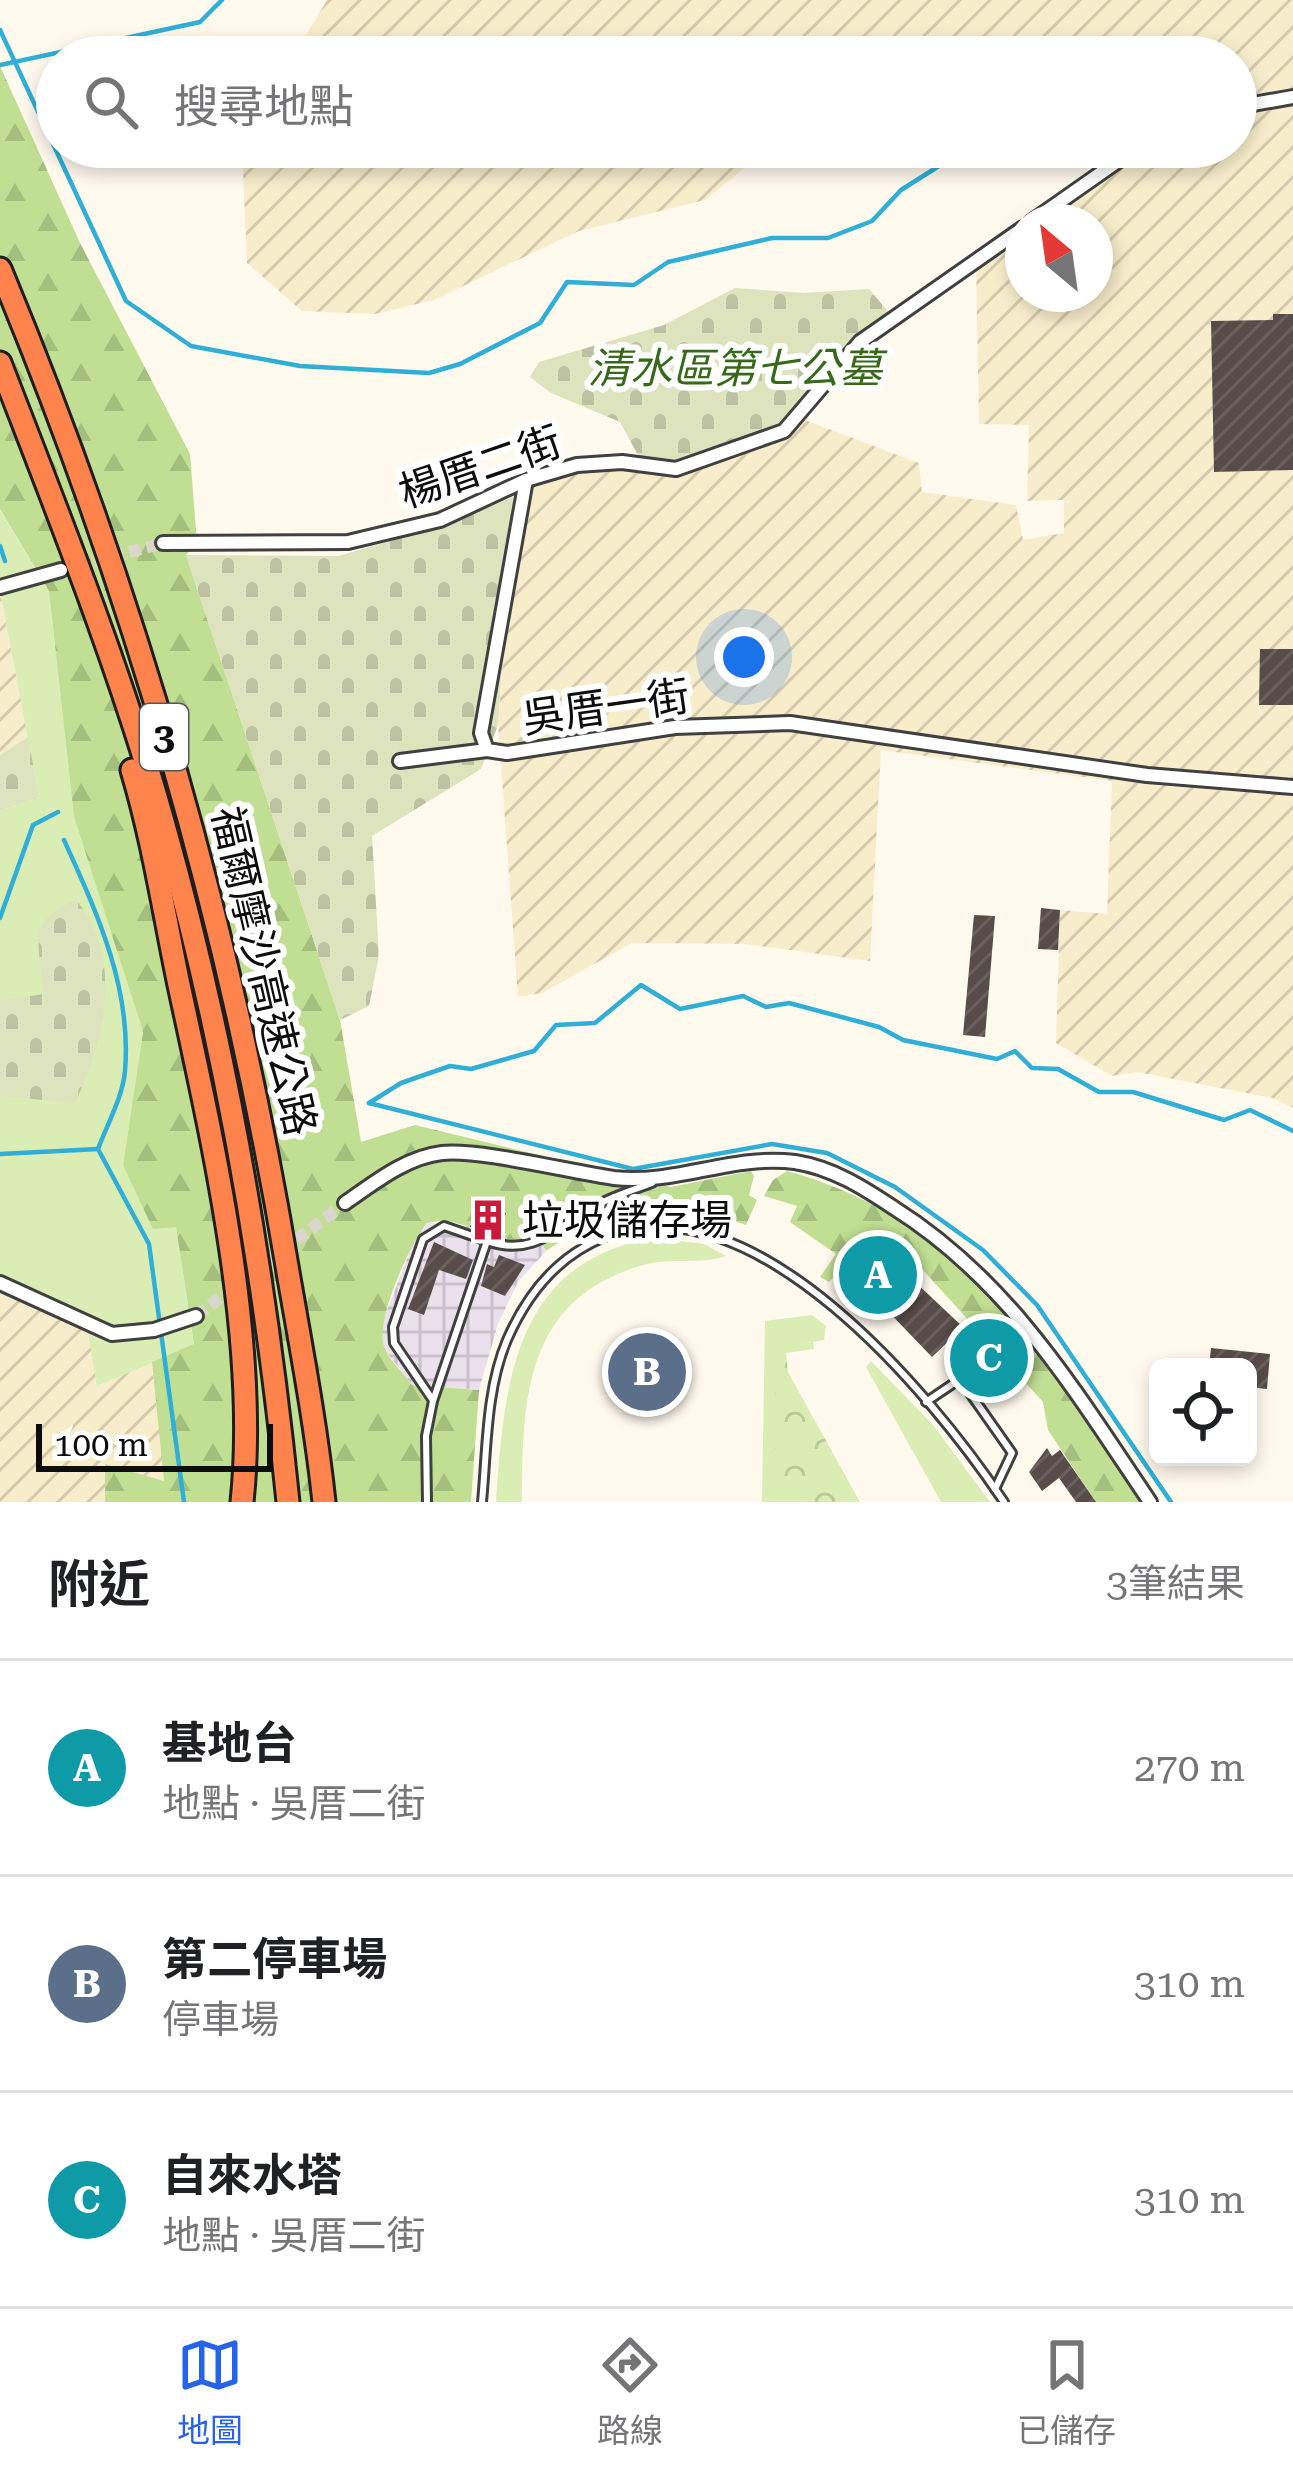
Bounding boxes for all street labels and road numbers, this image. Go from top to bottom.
street label: 楊厝二街 [393,416,567,518]
street label: 吳厝一街 [519,671,693,743]
road number: 3 [140,704,188,770]
street label: 福爾摩沙高速公路 [202,802,326,1140]

